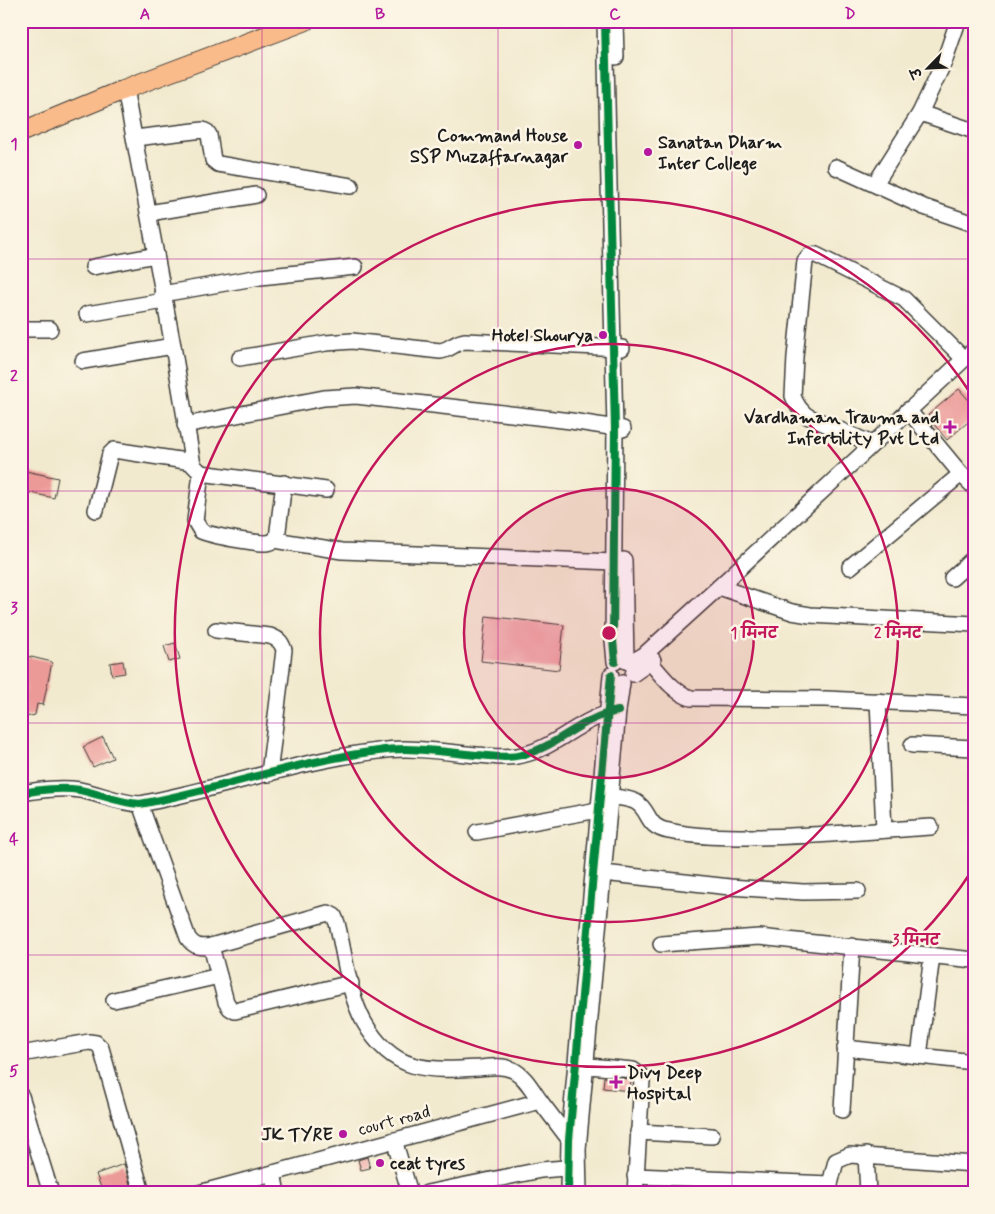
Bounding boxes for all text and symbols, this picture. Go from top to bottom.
text: A [140,4,150,25]
text: B [375,4,385,25]
text: C [609,4,621,25]
text: D [844,4,856,25]
north arrow [902,42,952,92]
text: उ [906,63,928,83]
place label: Command House SSP Muzaffarnagar [410,124,569,169]
place label: Sanatan Dharm Inter College [658,131,782,176]
text: 1 [10,134,18,155]
marker: Command House SSP Muzaffarnagar [572,139,584,151]
marker: Sanatan Dharm Inter College [642,146,654,158]
place label: Hotel Shourya [492,324,593,348]
marker: Hotel Shourya [597,329,609,341]
text: 2 [10,366,18,387]
place label: Vardhaman Trauma and Infertility Pvt Ltd [744,406,939,451]
marker: Vardhaman Trauma and Infertility Pvt Ltd [943,420,957,434]
text: 3 [10,598,18,619]
text: 1 मिनट [730,620,779,644]
text: 2 मिनट [874,620,923,644]
centre of rings [600,624,618,642]
text: 4 [9,829,19,850]
text: 3 मिनट [892,927,941,951]
text: 5 [9,1061,19,1082]
place label: Divy Deep Hospital [627,1061,702,1106]
marker: Divy Deep Hospital [609,1075,623,1089]
street label: court road [355,1100,433,1142]
place label: JK TYRE [261,1123,333,1147]
marker: JK TYRE [337,1128,349,1140]
place label: ceat tyres [390,1152,465,1176]
marker: ceat tyres [374,1157,386,1169]

